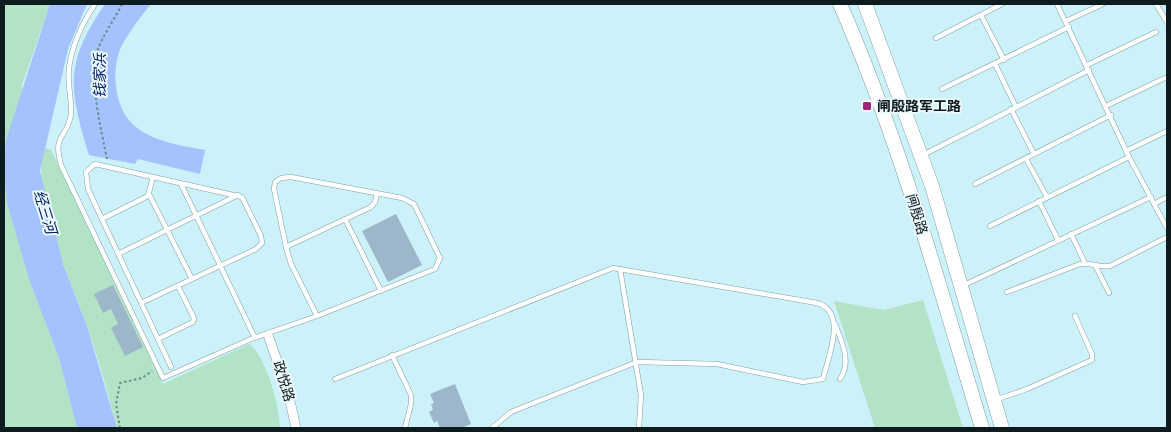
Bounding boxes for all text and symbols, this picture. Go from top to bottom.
water label: 钱家浜 [91,52,109,99]
place label: 闸殷路军工路 [877,98,961,114]
marker: 闸殷路军工路 [861,100,873,112]
water label: 经三河 [30,188,61,239]
street label: 闸殷路 [903,192,931,236]
street label: 政悦路 [270,359,298,403]

